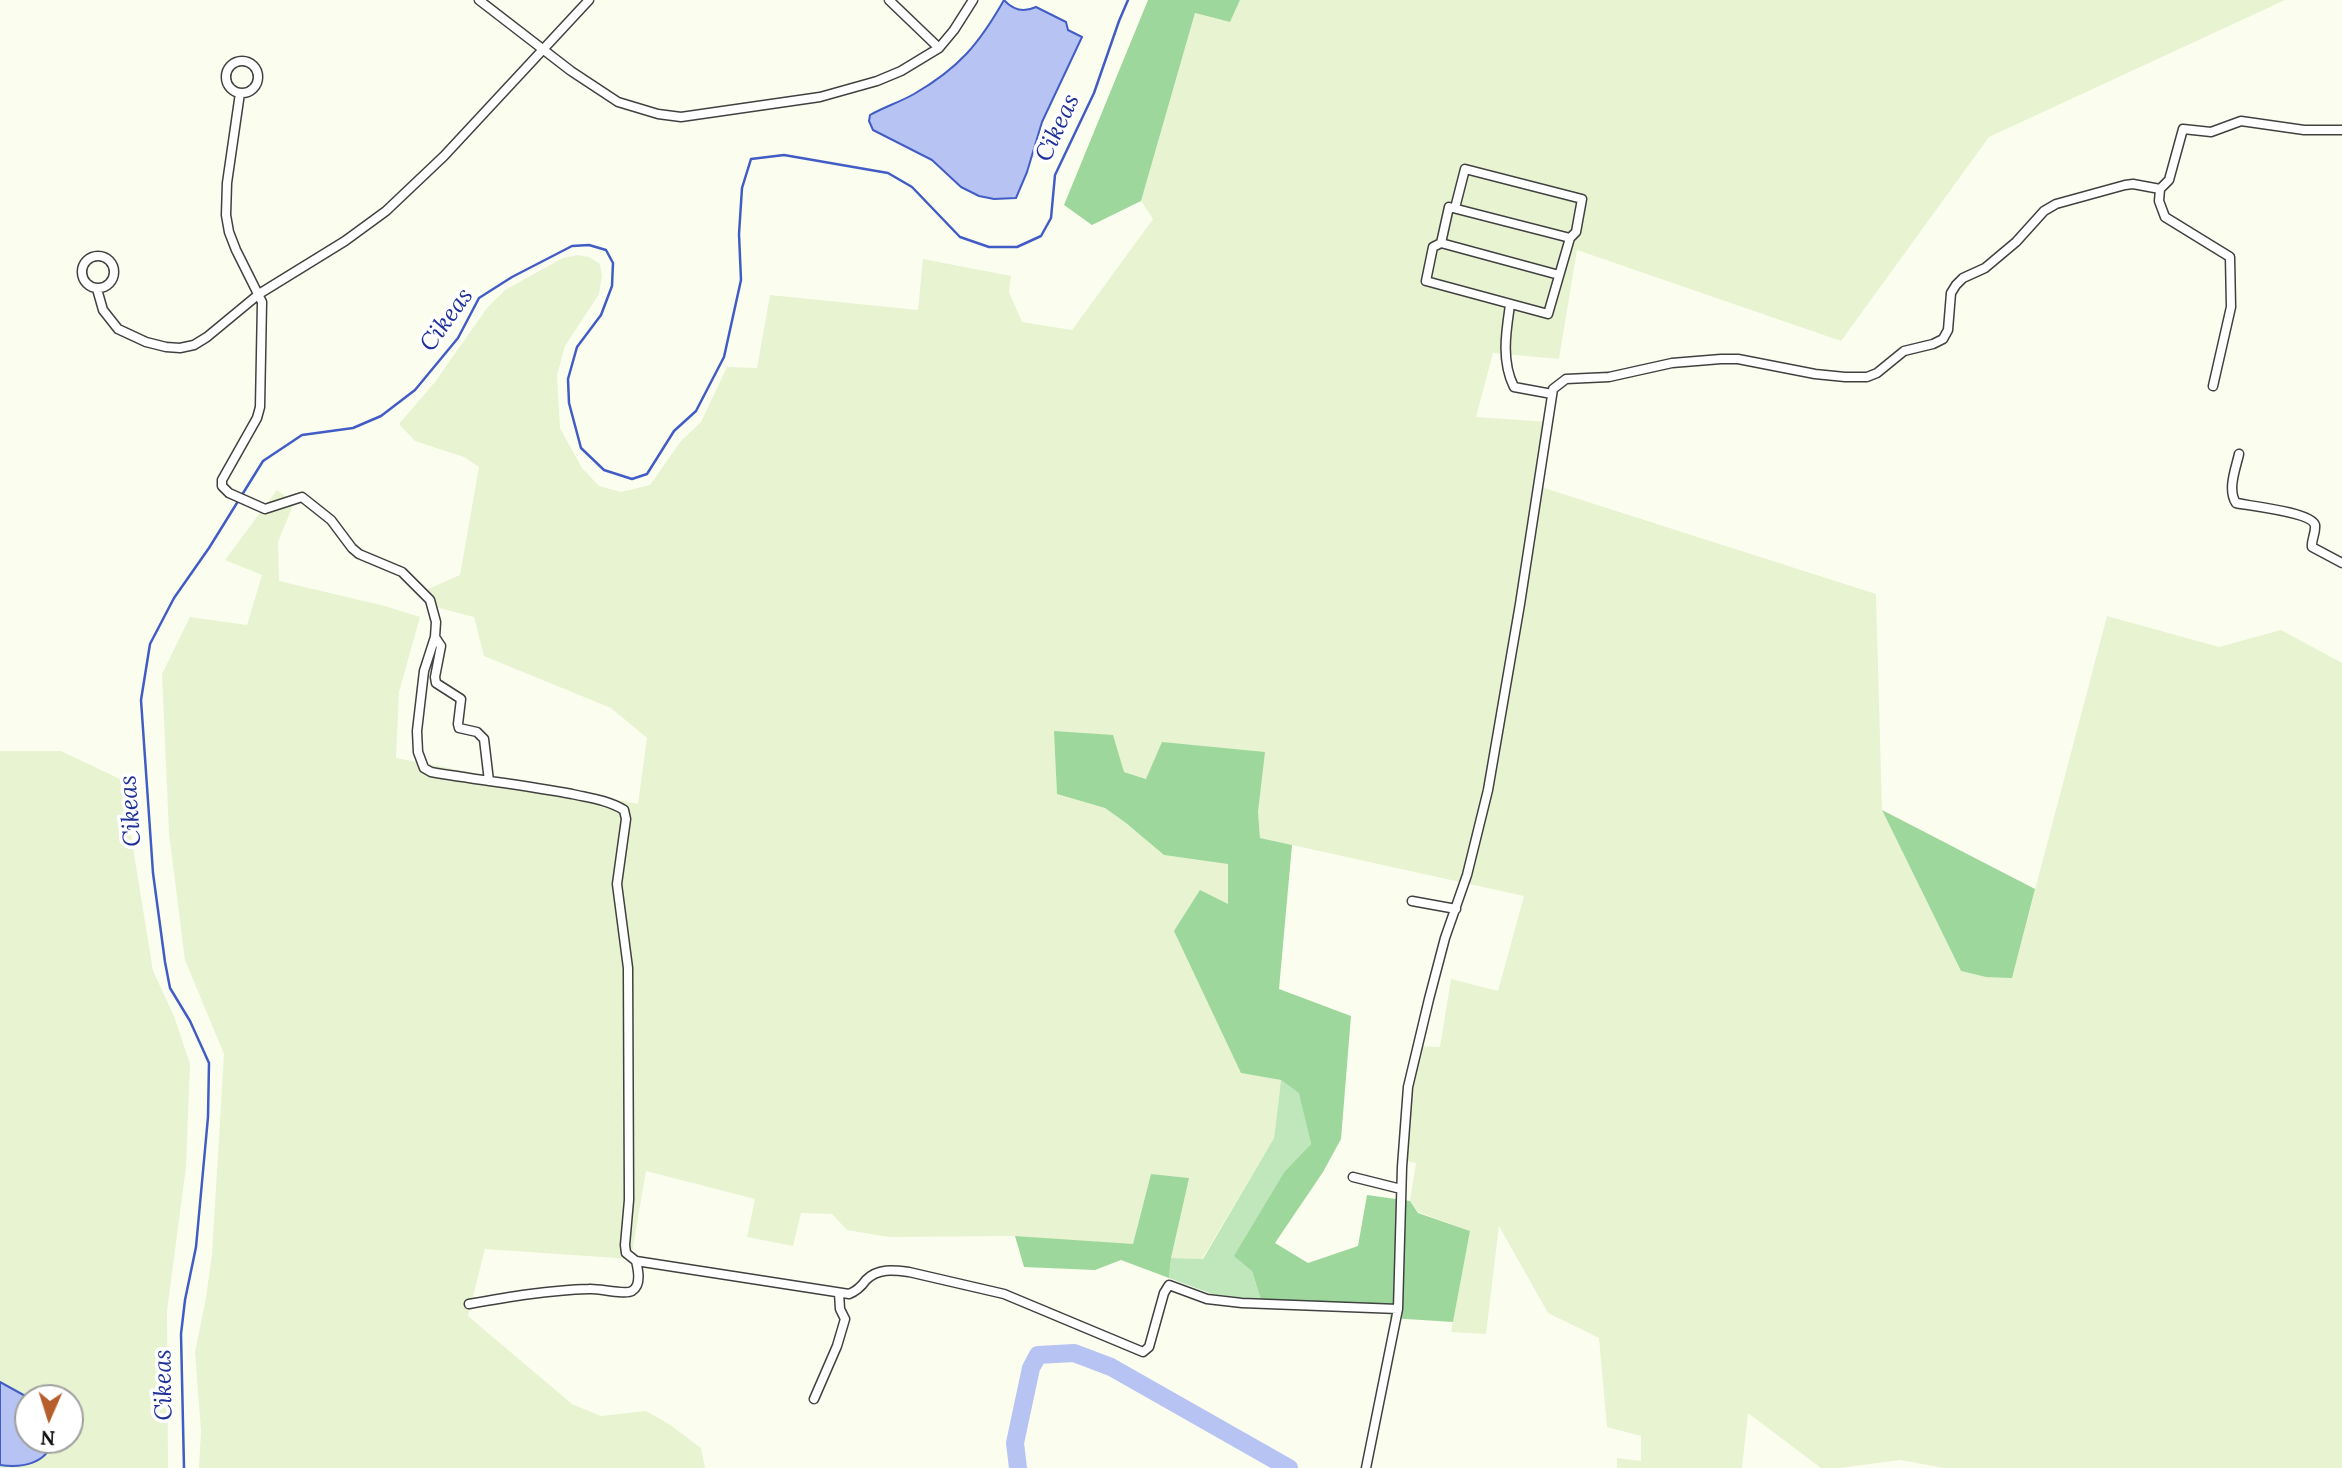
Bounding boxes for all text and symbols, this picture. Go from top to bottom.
water label: Cikeas [1030,90,1086,166]
water label: Cikeas [414,283,480,357]
water label: Cikeas [114,774,148,848]
water label: Cikeas [149,1349,179,1421]
north arrow [14,1384,84,1454]
text: N [40,1426,56,1450]

